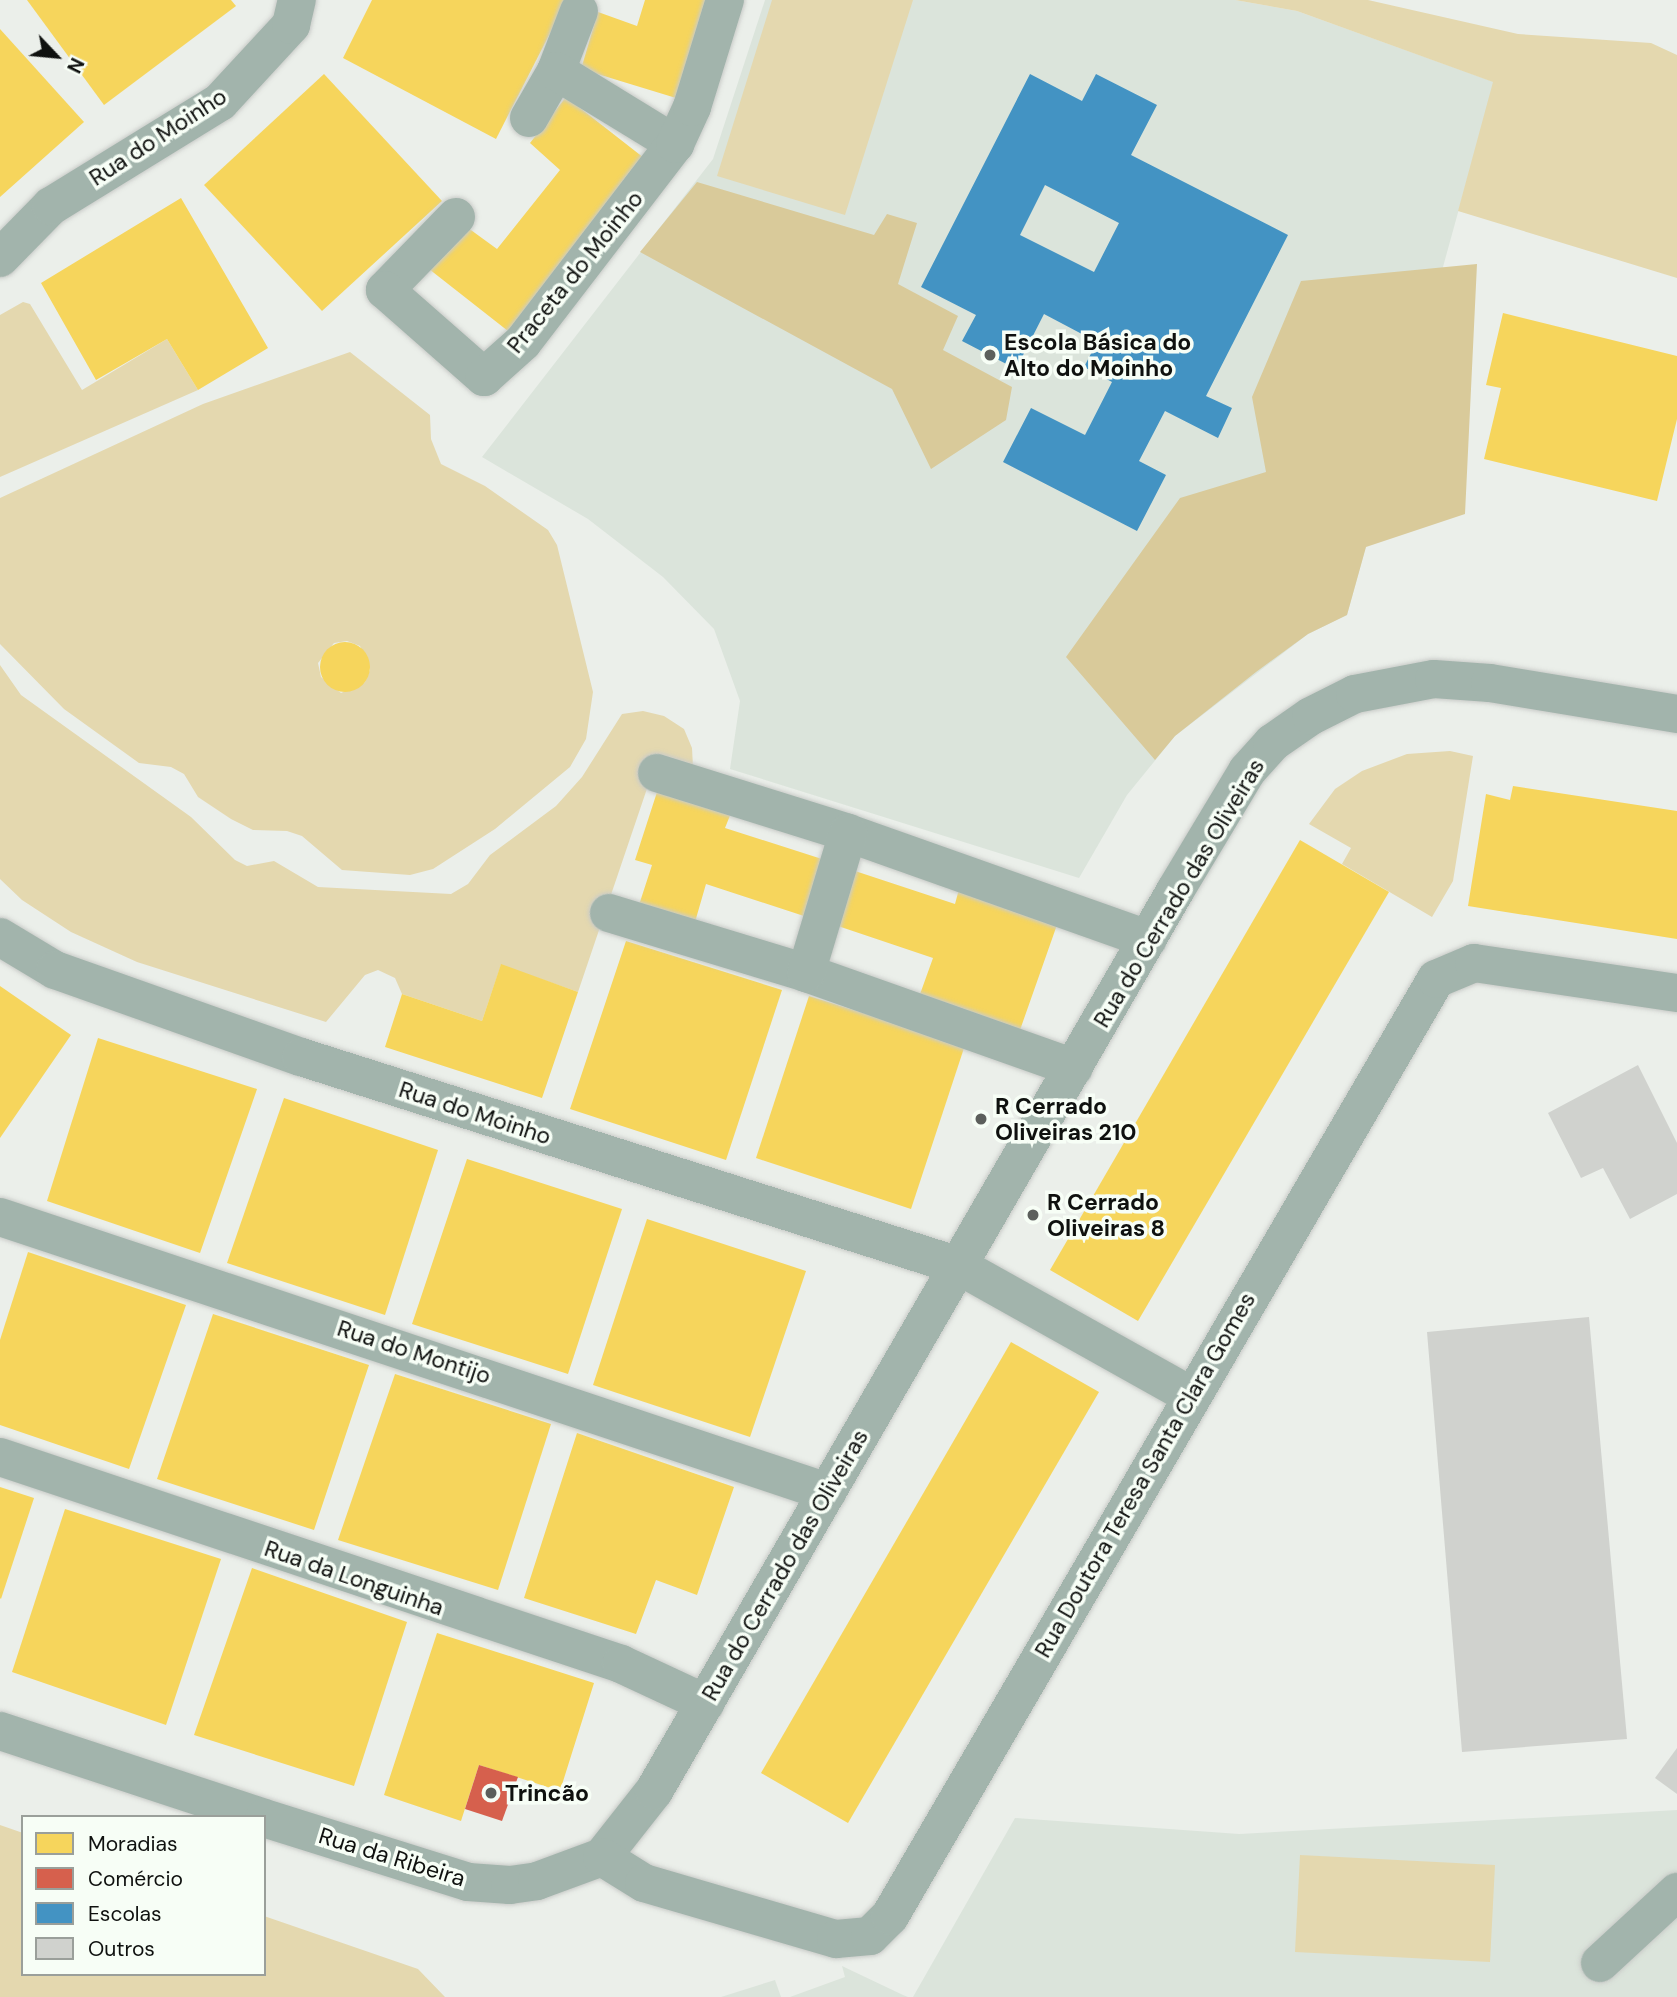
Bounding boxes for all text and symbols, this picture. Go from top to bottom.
north arrow [21,21,91,91]
text: N [61,54,90,77]
street label: Rua do Moinho [84,82,232,192]
street label: Praceta do Moinho [501,185,649,359]
place label: Escola Básica do Alto do Moinho [1004,328,1191,382]
marker: Escola Básica do Alto do Moinho [982,347,998,363]
street label: Rua do Cerrado das Oliveiras [1088,754,1270,1032]
street label: Rua do Moinho [395,1075,555,1151]
place label: R Cerrado Oliveiras 210 [995,1092,1136,1146]
marker: R Cerrado Oliveiras 210 [973,1111,989,1127]
place label: R Cerrado Oliveiras 8 [1047,1188,1165,1242]
marker: R Cerrado Oliveiras 8 [1025,1207,1041,1223]
street label: Rua Doutora Teresa Santa Clara Gomes [1029,1288,1261,1662]
street label: Rua do Montijo [334,1314,494,1390]
street label: Rua do Cerrado das Oliveiras [696,1424,874,1706]
street label: Rua da Longuinha [261,1534,447,1622]
place label: Trincão [505,1779,589,1807]
marker: Trincão [483,1785,499,1801]
legend [21,1815,266,1976]
street label: Rua da Ribeira [315,1822,469,1892]
text: Moradias [88,1830,177,1858]
text: Comércio [88,1865,183,1893]
text: Escolas [88,1900,162,1928]
text: Outros [88,1935,155,1963]

